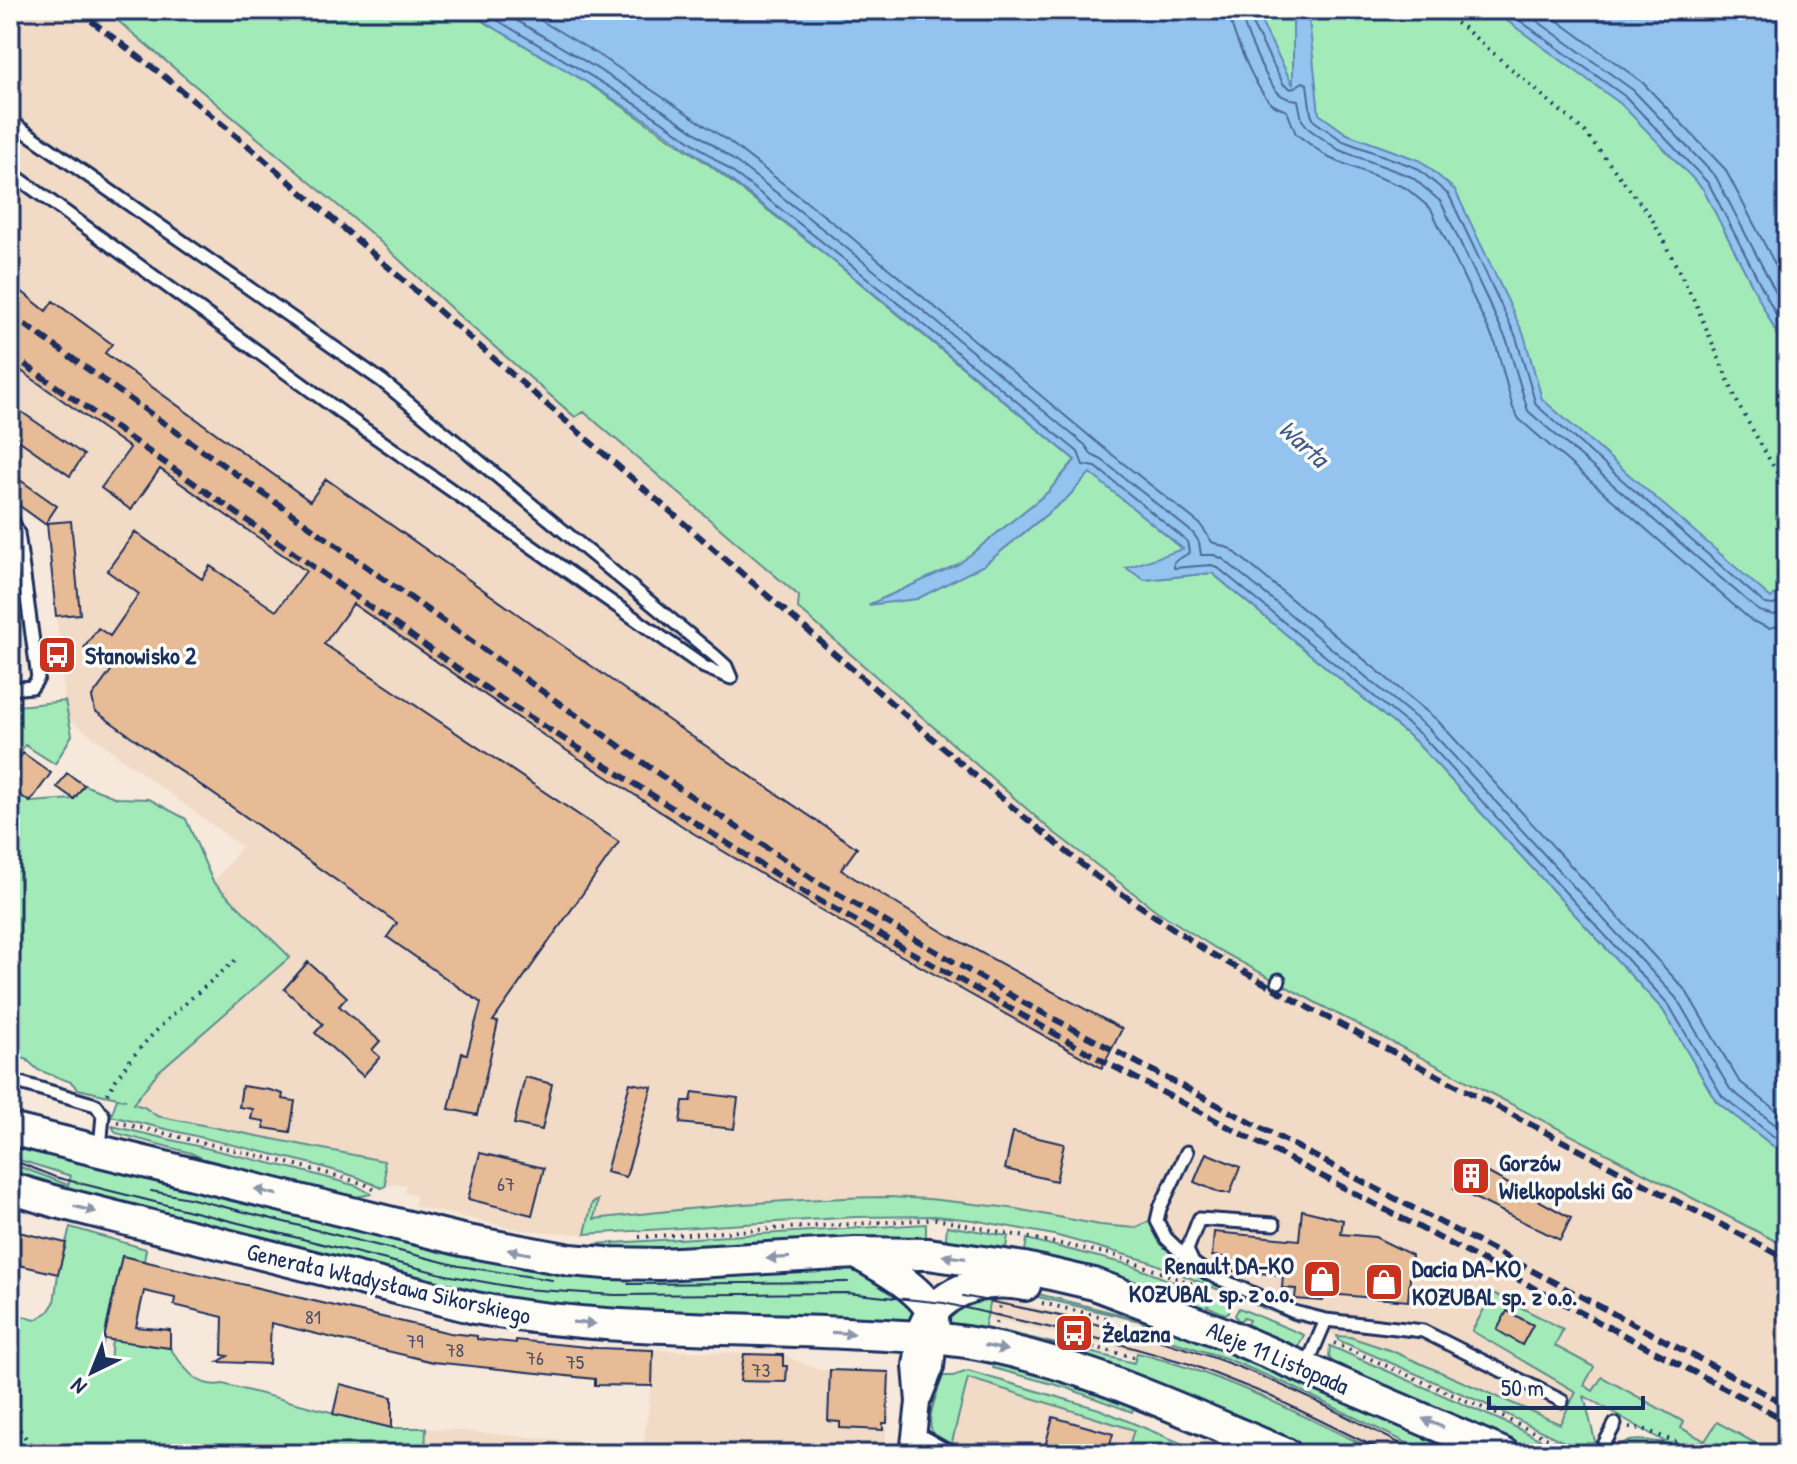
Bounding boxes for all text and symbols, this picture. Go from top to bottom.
water label: Warta [1272,411,1338,476]
bus stop icon: Stanowisko 2 [36,634,78,676]
place label: Stanowisko 2 [85,639,197,671]
place label: Gorzów Wielkopolski Go [1499,1146,1633,1207]
building icon: Gorzów Wielkopolski Go [1450,1155,1492,1197]
house number: 67 [497,1170,515,1197]
one-way arrow [254,1185,279,1197]
one-way arrow [73,1204,98,1216]
street label: Generała Władysława Sikorskiego [244,1235,534,1331]
one-way arrow [507,1245,532,1257]
place label: Renault DA-KO KOZUBAL sp. z o.o. [1129,1249,1294,1310]
one-way arrow [941,1251,966,1264]
one-way arrow [765,1252,790,1265]
place label: Dacia DA-KO KOZUBAL sp. z o.o. [1412,1252,1577,1313]
shop icon: Renault DA-KO KOZUBAL sp. z o.o. [1301,1258,1343,1300]
shop icon: Dacia DA-KO KOZUBAL sp. z o.o. [1363,1261,1405,1303]
house number: 81 [305,1303,321,1330]
bus stop icon: Żelazna [1053,1312,1095,1354]
street label: Aleje 11 Listopada [1202,1313,1354,1401]
one-way arrow [572,1317,597,1330]
place label: Żelazna [1102,1317,1171,1349]
house number: 79 [406,1327,424,1354]
one-way arrow [831,1327,856,1340]
north arrow [52,1332,132,1412]
house number: 78 [446,1336,464,1363]
one-way arrow [984,1342,1009,1355]
house number: 76 [526,1344,544,1371]
house number: 75 [566,1348,585,1375]
house number: 73 [752,1356,770,1383]
scale bar [1489,1360,1643,1410]
text: N [64,1371,93,1402]
text: 50 m [1501,1371,1544,1403]
one-way arrow [1421,1416,1445,1430]

